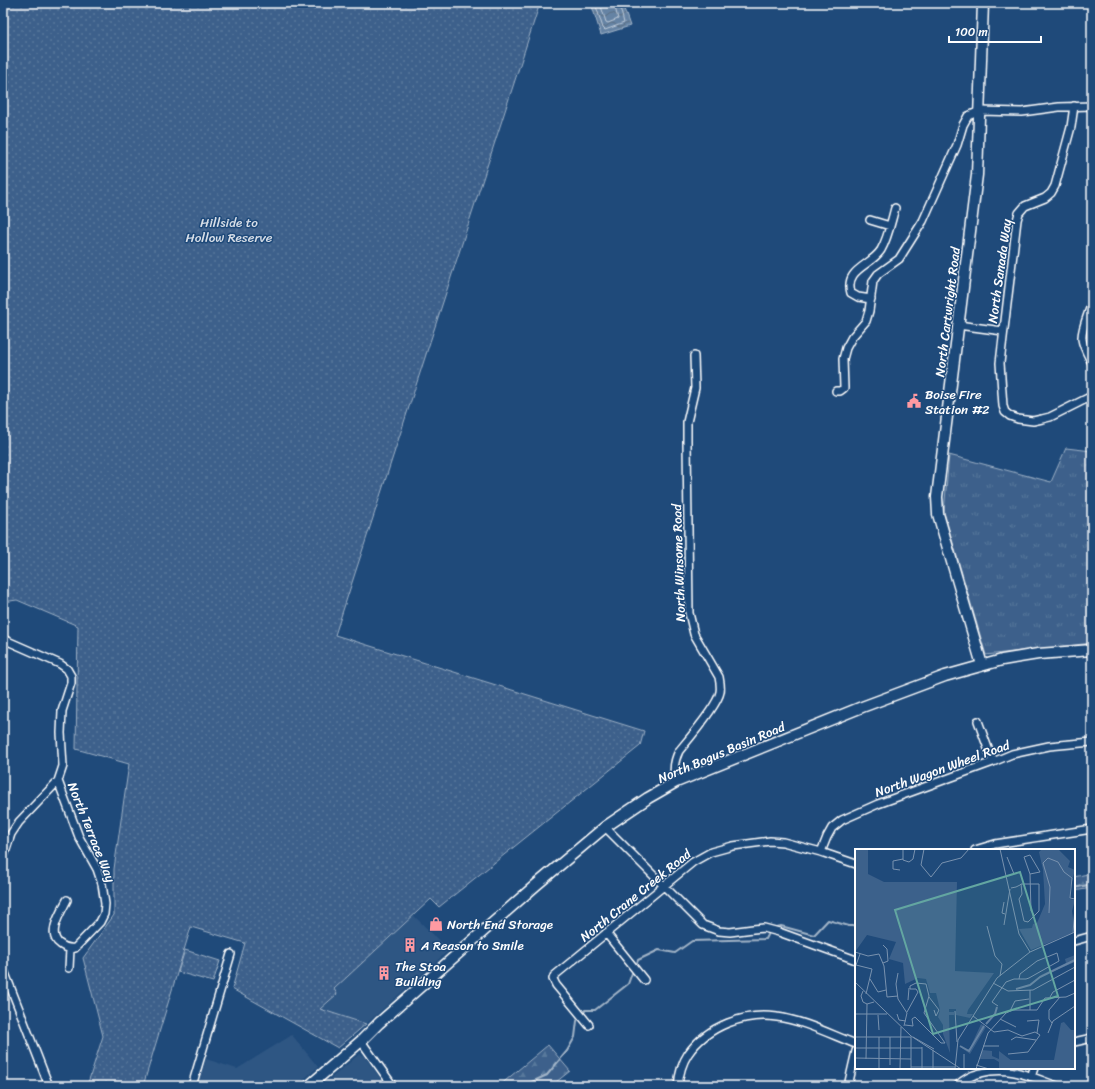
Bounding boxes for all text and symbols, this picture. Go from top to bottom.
scale bar [949,18,1041,44]
text: 100 m [955,21,988,43]
park label: Hillside to Hollow Reserve [185,211,273,249]
street label: North Sanada Way [981,217,1018,325]
street label: North Cartwright Road [928,245,967,378]
place label: Boise Fire Station #2 [925,383,990,421]
public building icon: Boise Fire Station #2 [906,393,922,409]
street label: North Winsome Road [665,503,692,622]
street label: North Bogus Basin Road [654,715,790,790]
street label: North Wagon Wheel Road [871,733,1014,804]
street label: North Terrace Way [61,779,122,886]
street label: North Crane Creek Road [574,842,697,948]
inset map [855,849,1075,1069]
place label: North End Storage [447,913,553,936]
shop icon: North End Storage [428,916,444,932]
place label: A Reason to Smile [420,934,524,957]
building icon: A Reason to Smile [402,937,418,953]
place label: The Stoa Building [395,955,447,993]
building icon: The Stoa Building [376,965,392,981]

